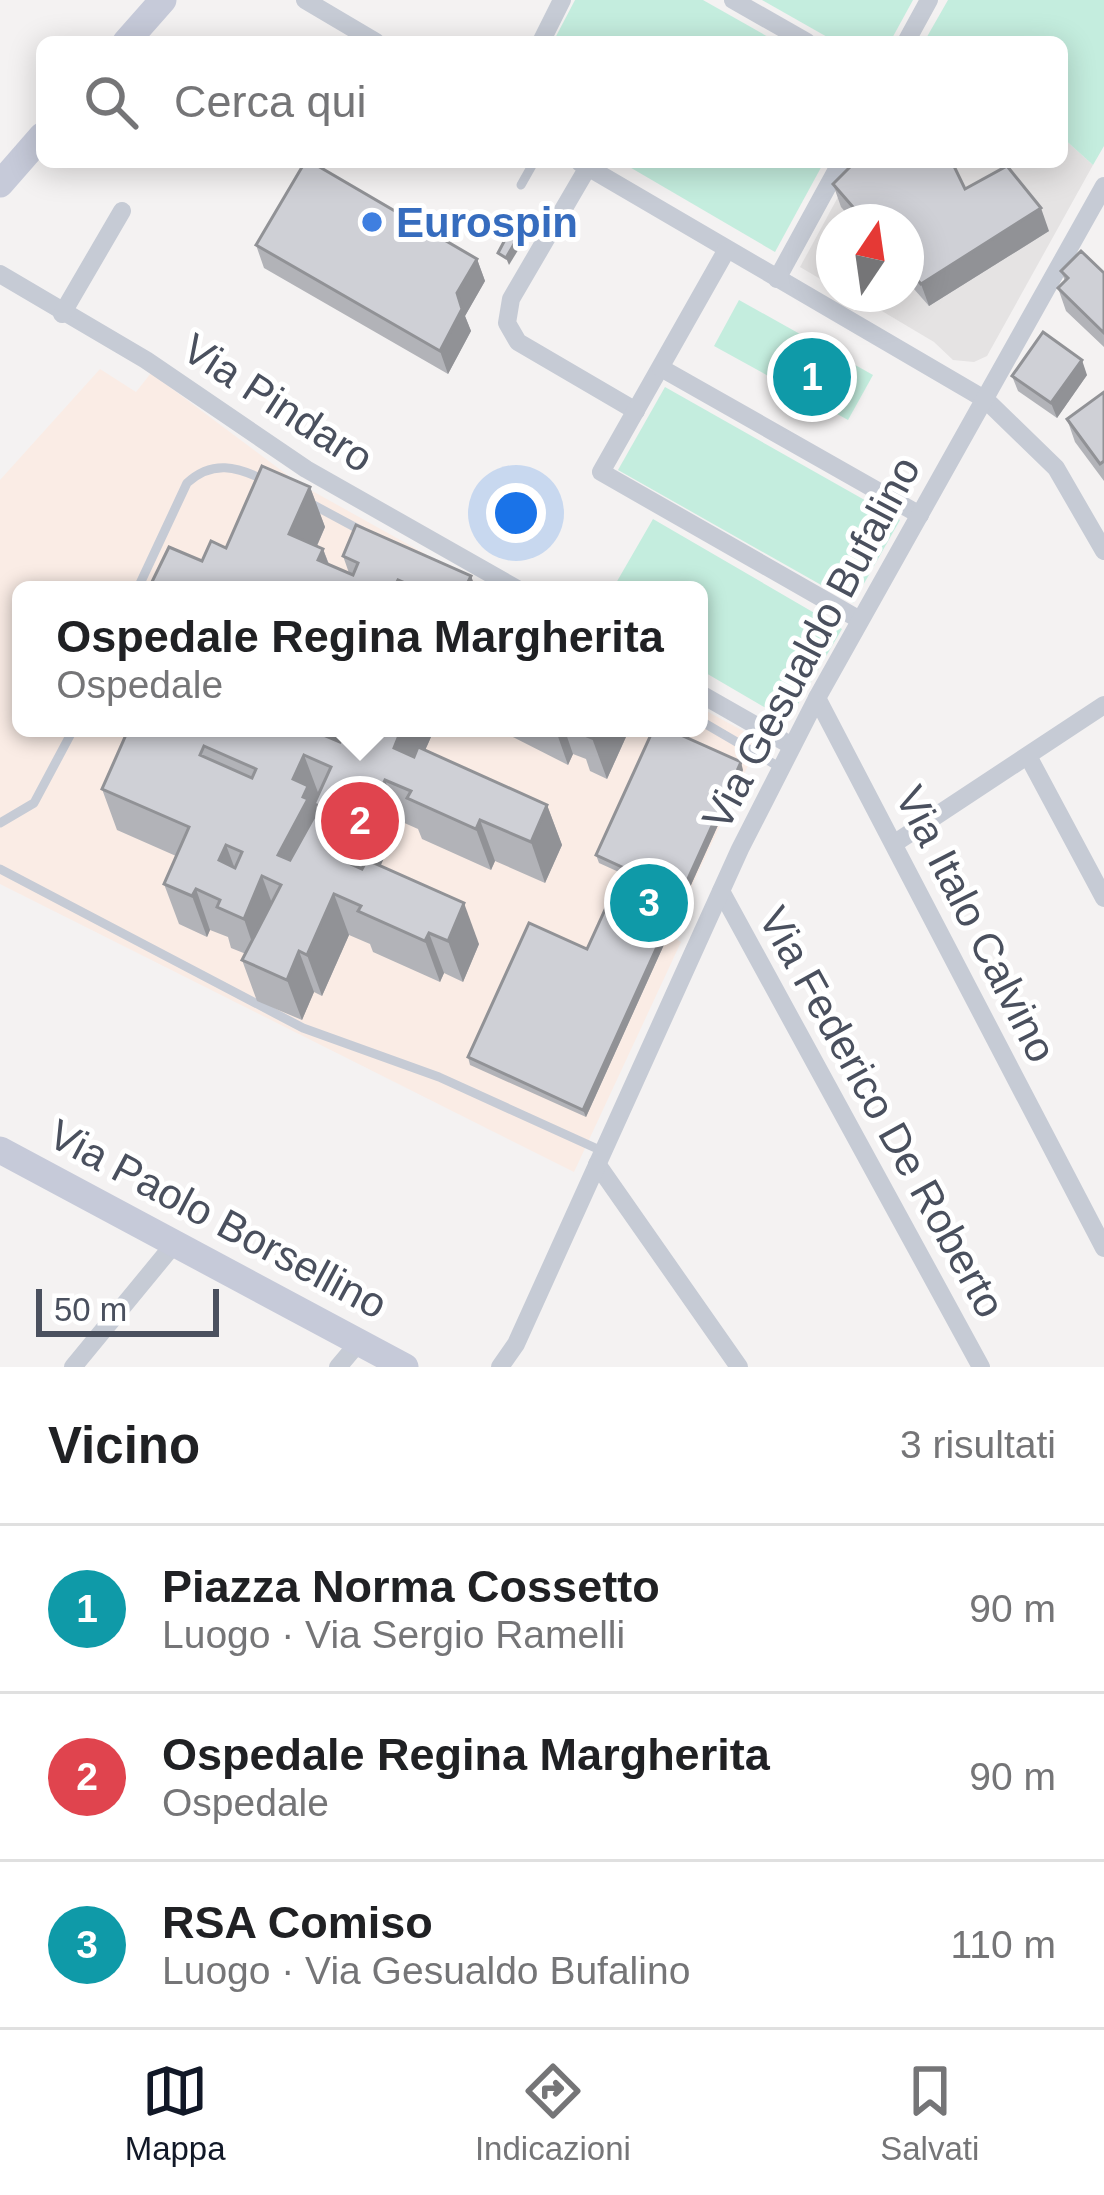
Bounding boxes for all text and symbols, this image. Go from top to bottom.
search box [36,36,1068,168]
icon: search [78,69,144,135]
text: Cerca qui [174,76,367,127]
place label: Eurospin [396,199,578,246]
north arrow [816,204,924,312]
marker: Eurospin [359,209,385,235]
street label: Via Pindaro [174,324,382,482]
pin: 1 [773,332,851,422]
street label: Via Gesualdo Bufalino [693,449,929,837]
your location [486,483,546,543]
popup [12,581,708,737]
text: Ospedale Regina Margherita [56,611,664,662]
text: Ospedale [56,663,223,706]
pin: 2 [321,776,399,866]
street label: Via Italo Calvino [886,778,1066,1070]
pin: 3 [610,858,688,948]
street label: Via Federico De Roberto [750,899,1014,1325]
street label: Via Paolo Borsellino [41,1110,395,1328]
scale bar [36,1283,219,1336]
text: 50 m [54,1291,127,1328]
text: Vicino [48,1417,200,1474]
text: 3 risultati [900,1423,1056,1466]
text: Piazza Norma Cossetto [162,1561,660,1612]
text: 1 [76,1587,98,1630]
text: 90 m [969,1587,1056,1630]
text: Luogo · Via Sergio Ramelli [162,1613,625,1656]
text: Ospedale Regina Margherita [162,1729,770,1780]
text: 2 [76,1755,98,1798]
text: 90 m [969,1755,1056,1798]
text: Ospedale [162,1781,329,1824]
text: RSA Comiso [162,1897,433,1948]
text: 3 [76,1923,98,1966]
text: 110 m [951,1923,1056,1966]
text: Luogo · Via Gesualdo Bufalino [162,1949,690,1992]
tab: Mappa [125,2058,226,2168]
tab: Indicazioni [475,2058,631,2168]
tab: Salvati [880,2058,979,2168]

